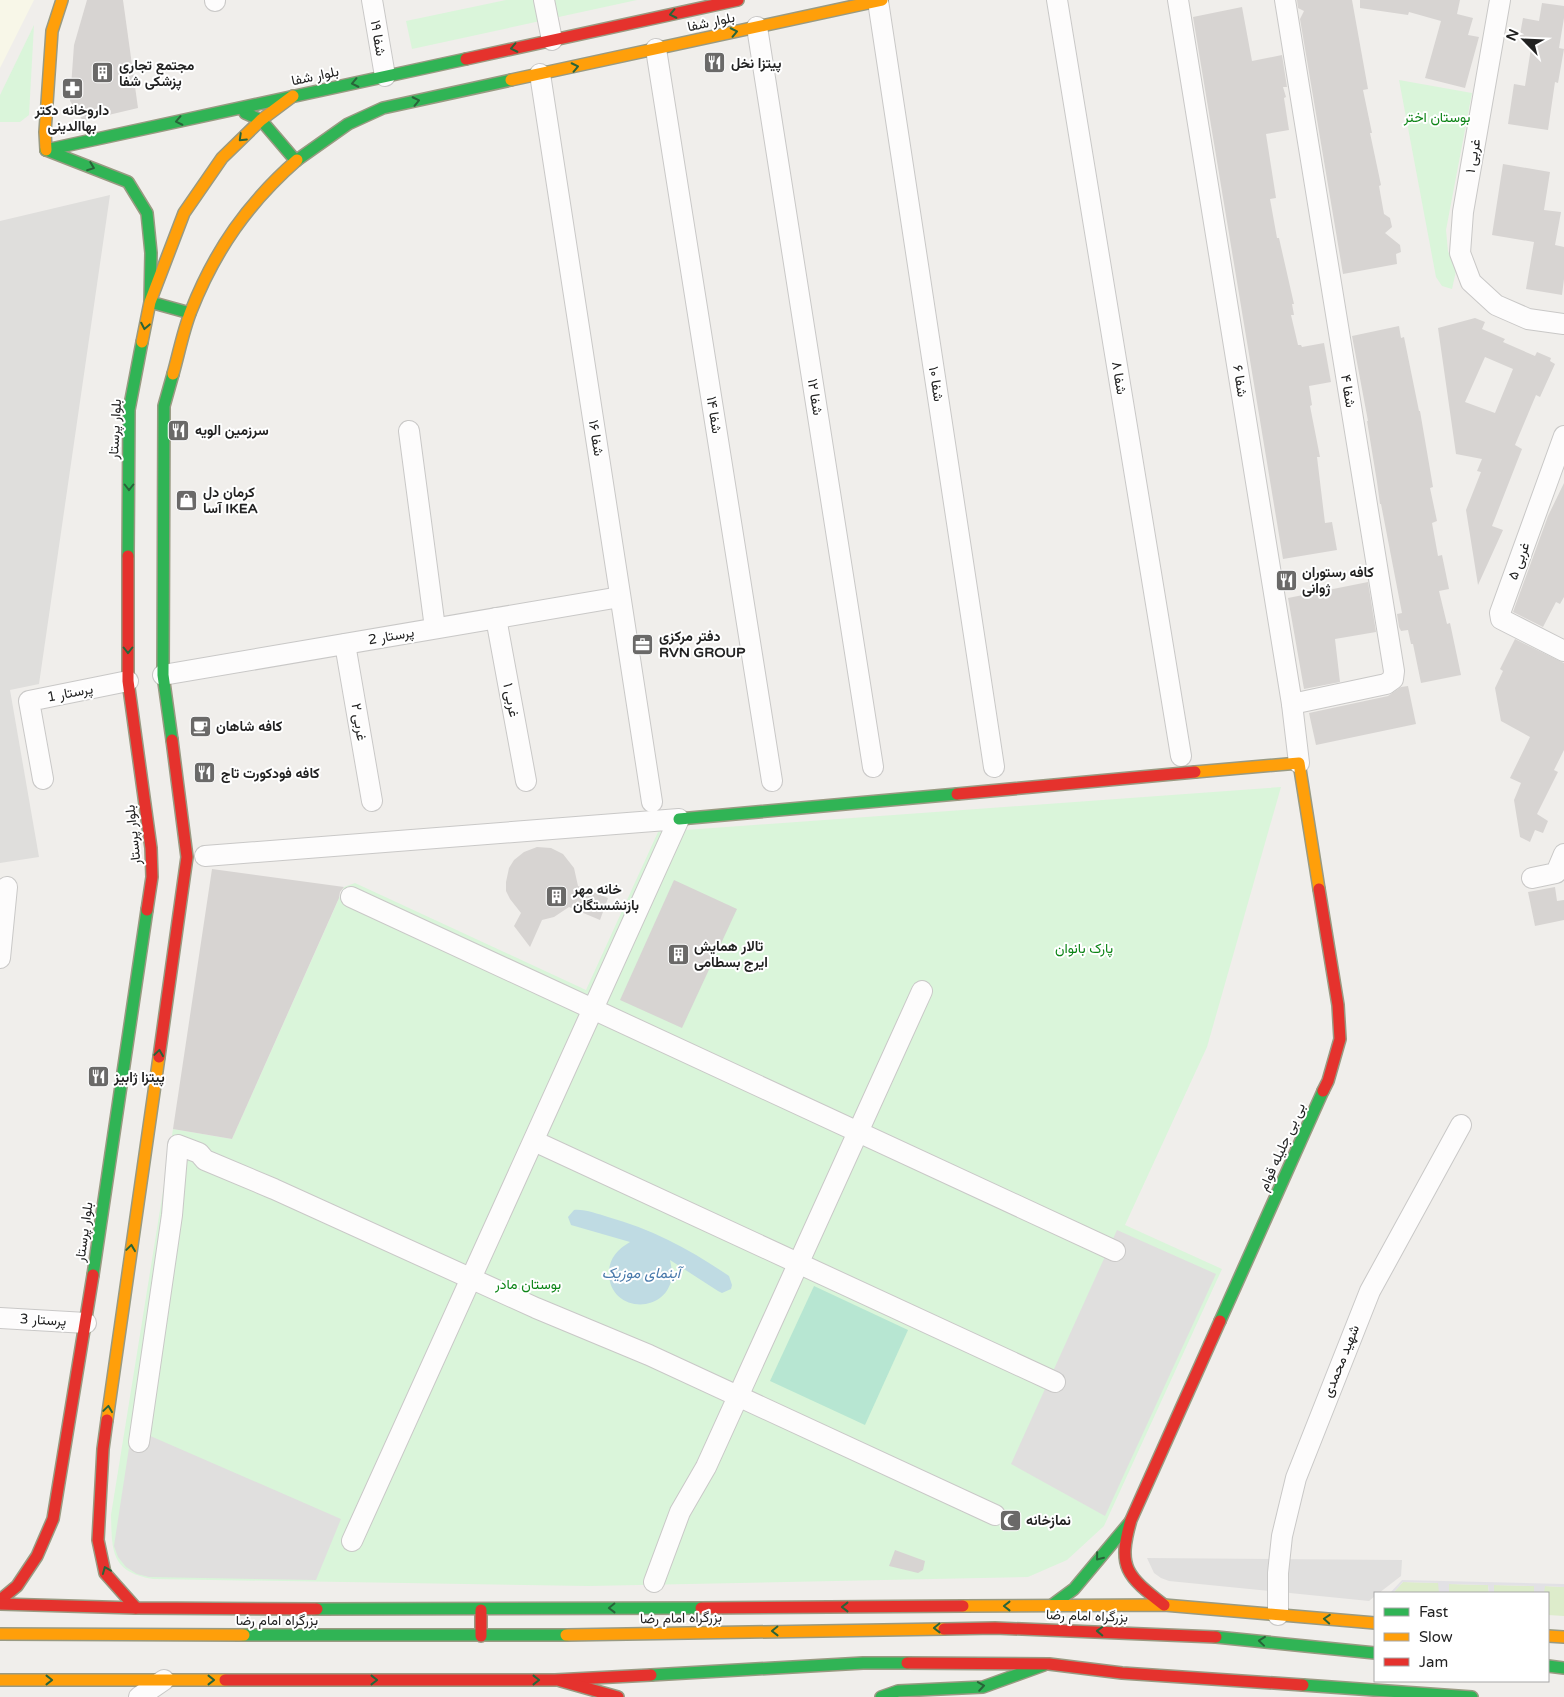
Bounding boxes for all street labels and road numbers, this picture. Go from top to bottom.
street label: بلوار شفا [686,9,736,35]
street label: شفا ۱۹ [367,19,389,57]
street label: بلوار شفا [290,63,340,89]
street label: غربی ۱ [1462,137,1484,175]
street label: شفا ۸ [1108,360,1130,396]
street label: شفا ۶ [1229,364,1251,398]
street label: شفا ۱۰ [925,365,947,403]
street label: شفا ۴ [1337,373,1359,409]
street label: شفا ۱۲ [804,378,826,416]
street label: شفا ۱۴ [703,395,725,435]
street label: بلوار پرستار [105,398,126,461]
street label: شفا ۱۶ [585,419,607,457]
street label: غربی ۵ [1504,540,1534,582]
street label: پرستار 2 [367,624,416,649]
street label: پرستار 1 [46,680,95,707]
street label: ۱ غربی [499,681,523,719]
street label: ۲ غربی [348,702,370,742]
street label: بلوار پرستار [121,804,146,867]
street label: بی بی جلیله قوام [1255,1100,1309,1194]
street label: بلوار پرستار [71,1201,98,1264]
street label: پرستار 3 [19,1310,67,1331]
street label: شهید محمدی [1319,1322,1363,1400]
street label: بزرگراه امام رضا [1046,1606,1128,1626]
street label: بزرگراه امام رضا [640,1609,722,1627]
street label: بزرگراه امام رضا [236,1612,318,1629]

